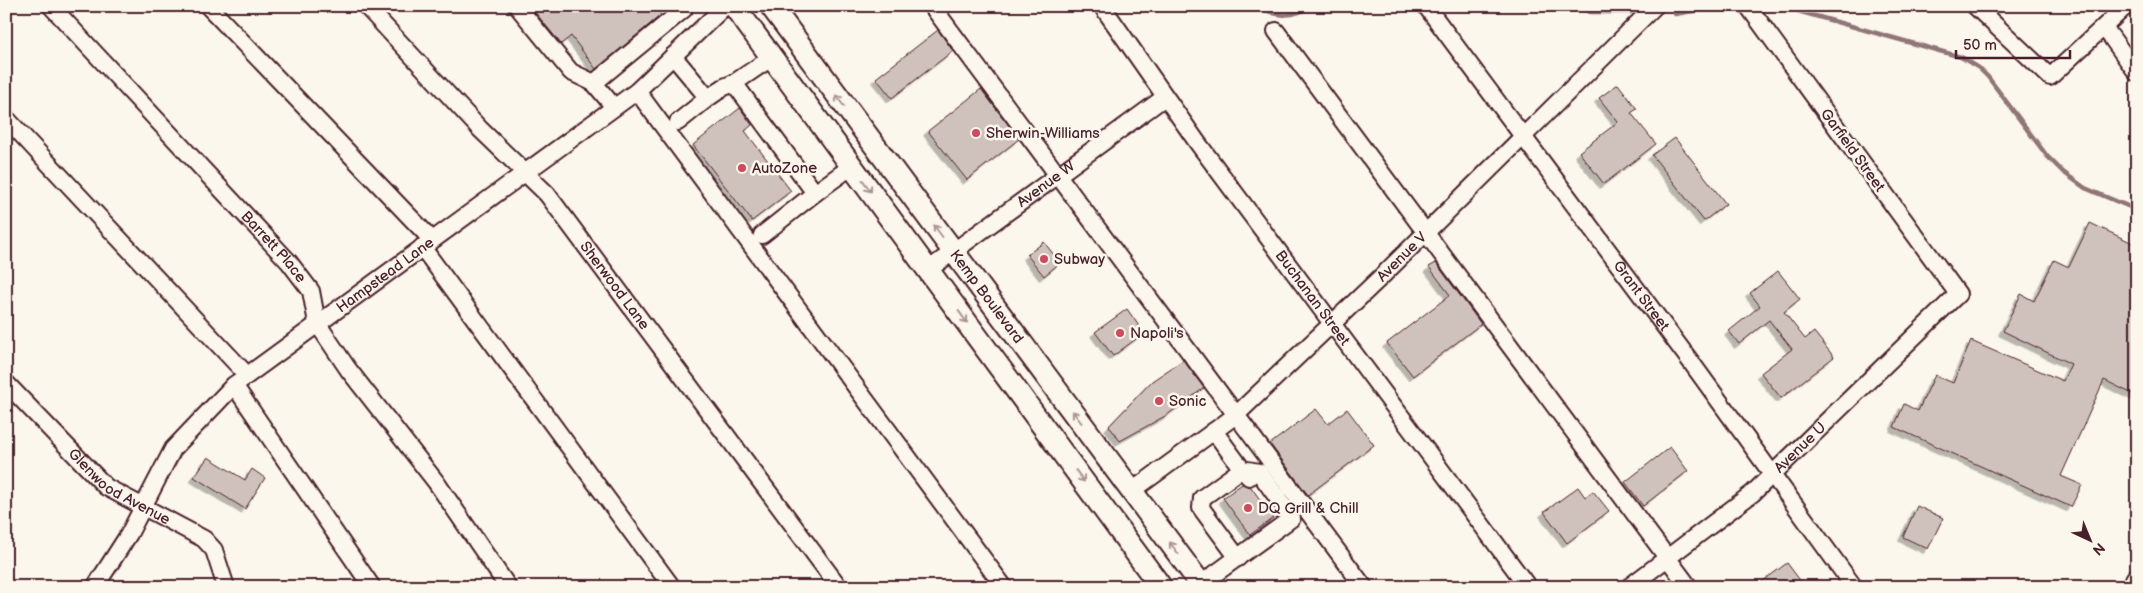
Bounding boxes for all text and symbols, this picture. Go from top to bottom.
scale bar [1956,28,2069,60]
text: 50 m [1963,36,1997,55]
one-way arrow [835,95,846,108]
street label: Garfield Street [1816,105,1889,196]
place label: Sherwin-Williams [986,124,1100,143]
marker: Sherwin-Williams [970,127,982,139]
street label: Avenue W [1013,157,1079,212]
place label: AutoZone [752,159,817,178]
marker: AutoZone [736,162,748,174]
one-way arrow [862,179,872,193]
street label: Barrett Place [237,207,310,287]
one-way arrow [933,224,943,238]
street label: Avenue V [1373,227,1432,286]
street label: Hampstead Lane [333,233,438,317]
street label: Sherwood Lane [575,238,654,334]
street label: Kemp Boulevard [946,246,1028,347]
street label: Buchanan Street [1271,247,1354,350]
place label: Subway [1054,250,1105,269]
marker: Subway [1038,253,1050,265]
street label: Grant Street [1609,257,1674,335]
one-way arrow [958,310,968,324]
place label: Napoli's [1130,324,1184,343]
marker: Napoli's [1114,327,1126,339]
place label: Sonic [1169,392,1207,411]
marker: Sonic [1153,395,1165,407]
one-way arrow [1072,410,1082,424]
street label: Avenue U [1770,418,1830,477]
street label: Glenwood Avenue [64,445,174,529]
one-way arrow [1075,469,1085,483]
place label: DQ Grill & Chill [1258,499,1359,518]
marker: DQ Grill & Chill [1242,502,1254,514]
north arrow [2066,516,2116,566]
text: N [2089,539,2108,559]
one-way arrow [1169,541,1179,555]

